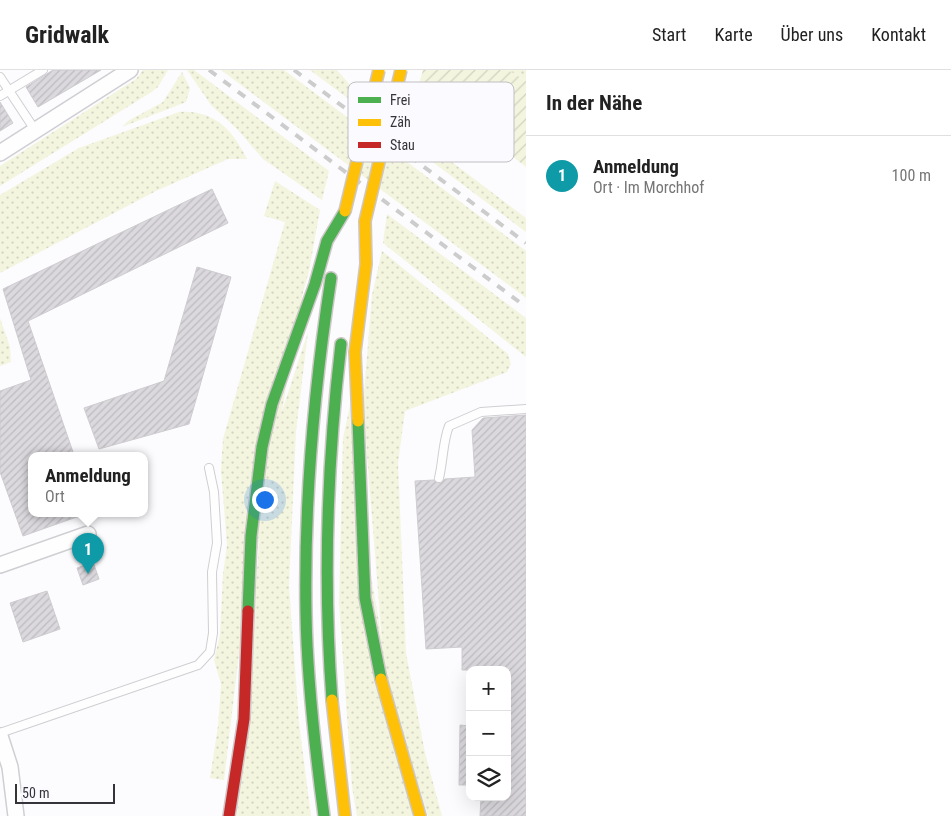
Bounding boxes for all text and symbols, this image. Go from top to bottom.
text: Gridwalk [25,21,109,49]
text: Start [652,24,686,45]
text: Karte [714,24,753,45]
text: Über uns [781,24,843,45]
text: Kontakt [871,24,926,45]
legend [348,82,514,162]
text: In der Nähe [546,91,642,115]
text: Frei [390,92,410,108]
text: Zäh [390,114,411,130]
text: Stau [390,137,415,153]
text: Anmeldung [593,155,679,178]
text: 1 [558,166,566,185]
text: 100 m [892,166,931,185]
text: Ort · Im Morchhof [593,178,704,197]
popup [28,452,148,517]
text: Anmeldung [45,464,131,487]
text: Ort [45,487,65,506]
your location [252,487,278,513]
pin: 1 [72,533,104,574]
map controls [466,666,511,801]
button: + [466,666,511,711]
button: − [466,711,511,756]
button: layers [466,756,511,801]
scale bar [15,781,115,804]
text: 50 m [22,785,50,801]

